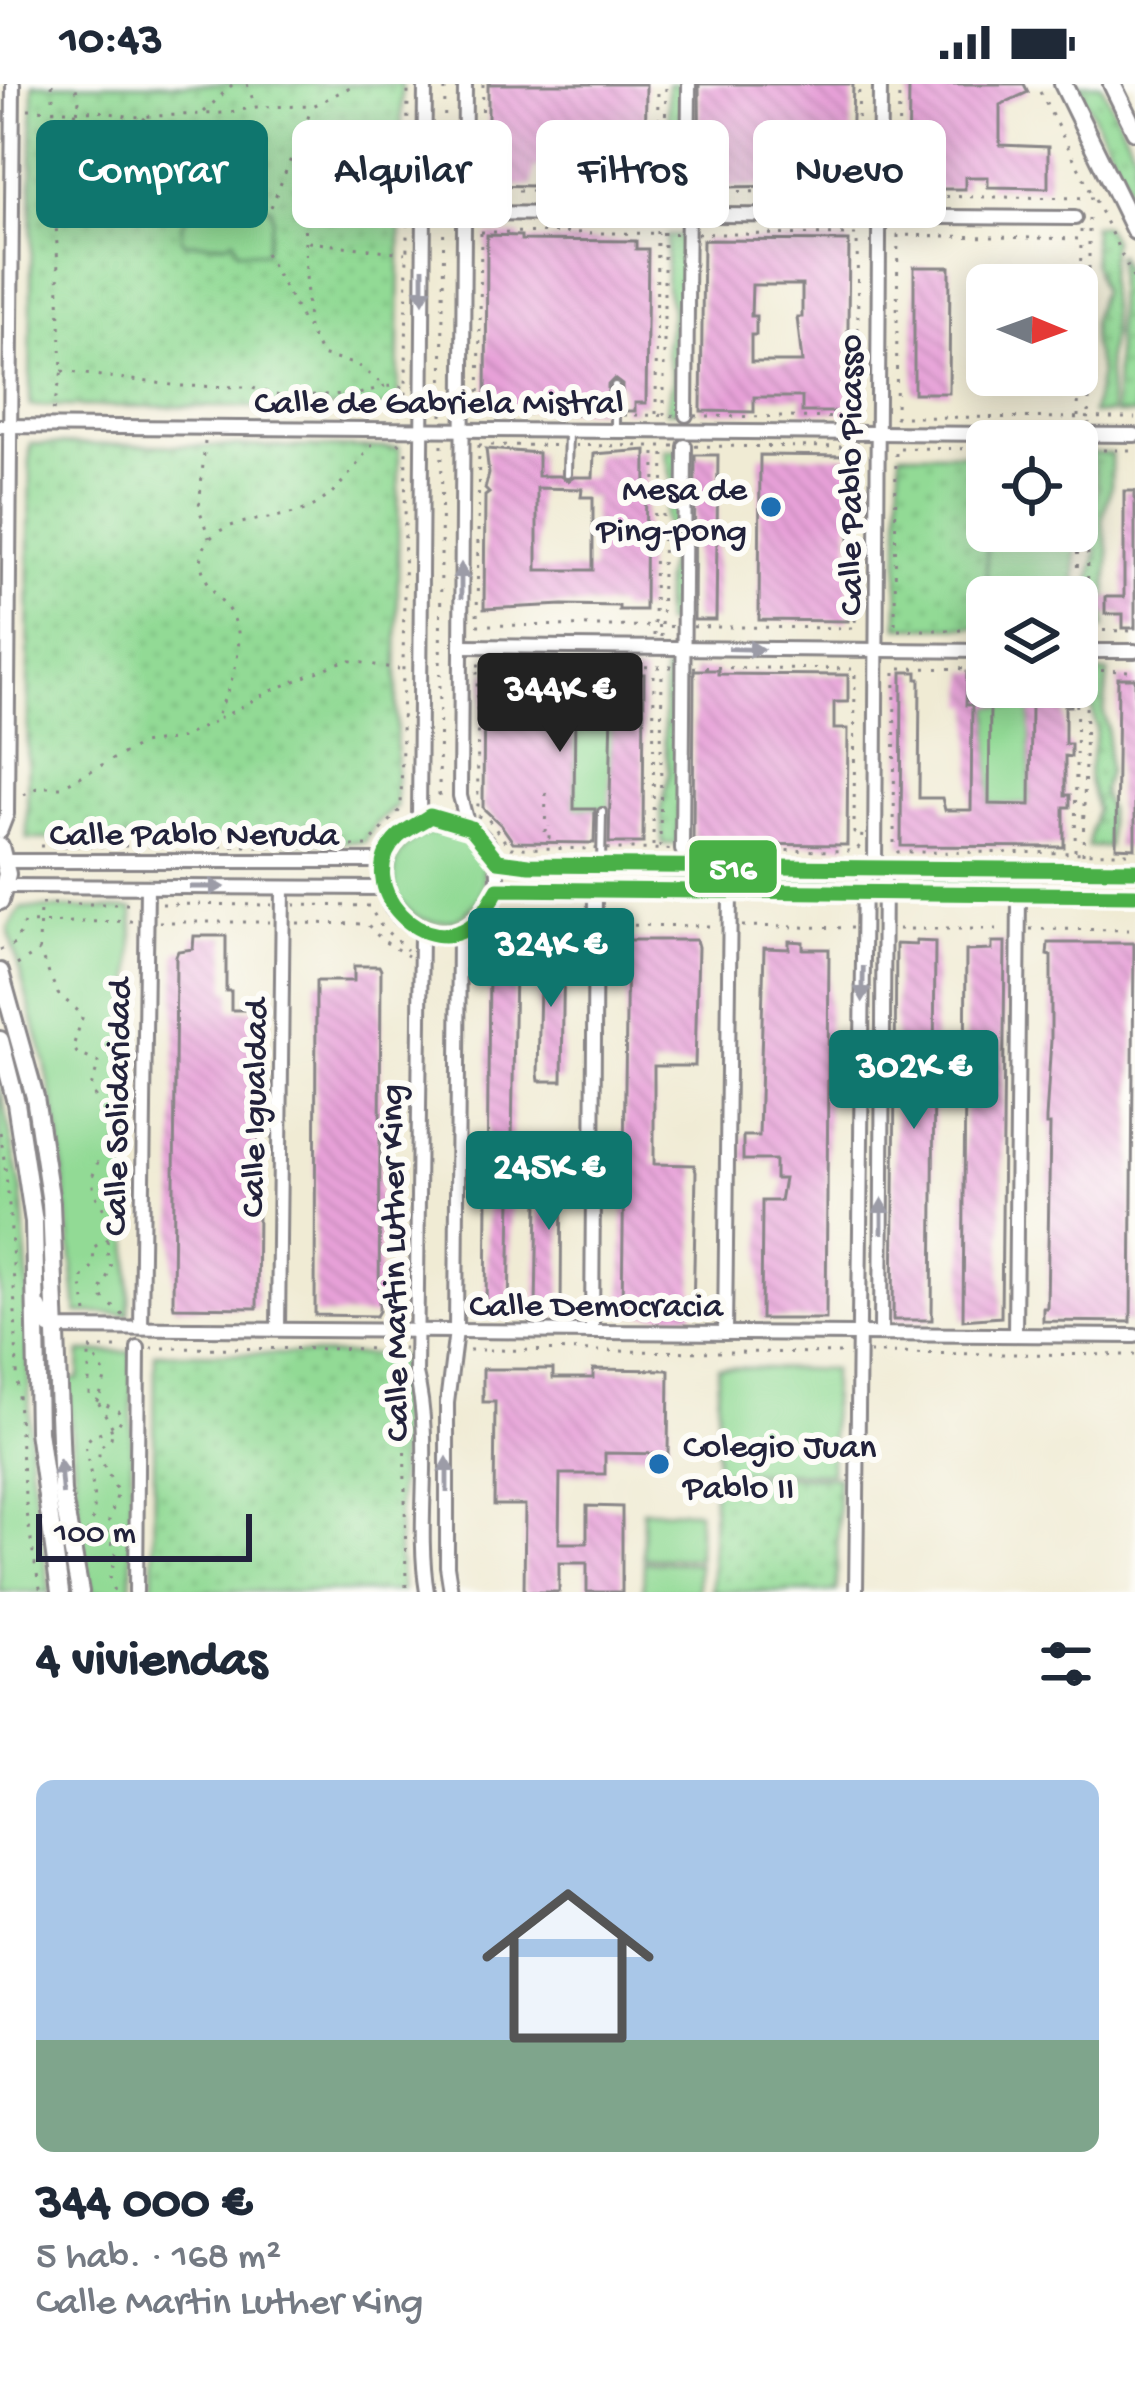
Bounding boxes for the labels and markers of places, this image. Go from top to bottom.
place label: Mesa de Ping-pong [595,471,747,555]
marker: Mesa de Ping-pong [758,494,784,520]
pin: 344K € [462,653,658,755]
pin: 324K € [453,908,649,1010]
pin: 302K € [816,1030,1012,1132]
pin: 245K € [451,1131,647,1233]
place label: Colegio Juan Pablo II [682,1428,876,1512]
marker: Colegio Juan Pablo II [646,1451,672,1477]

